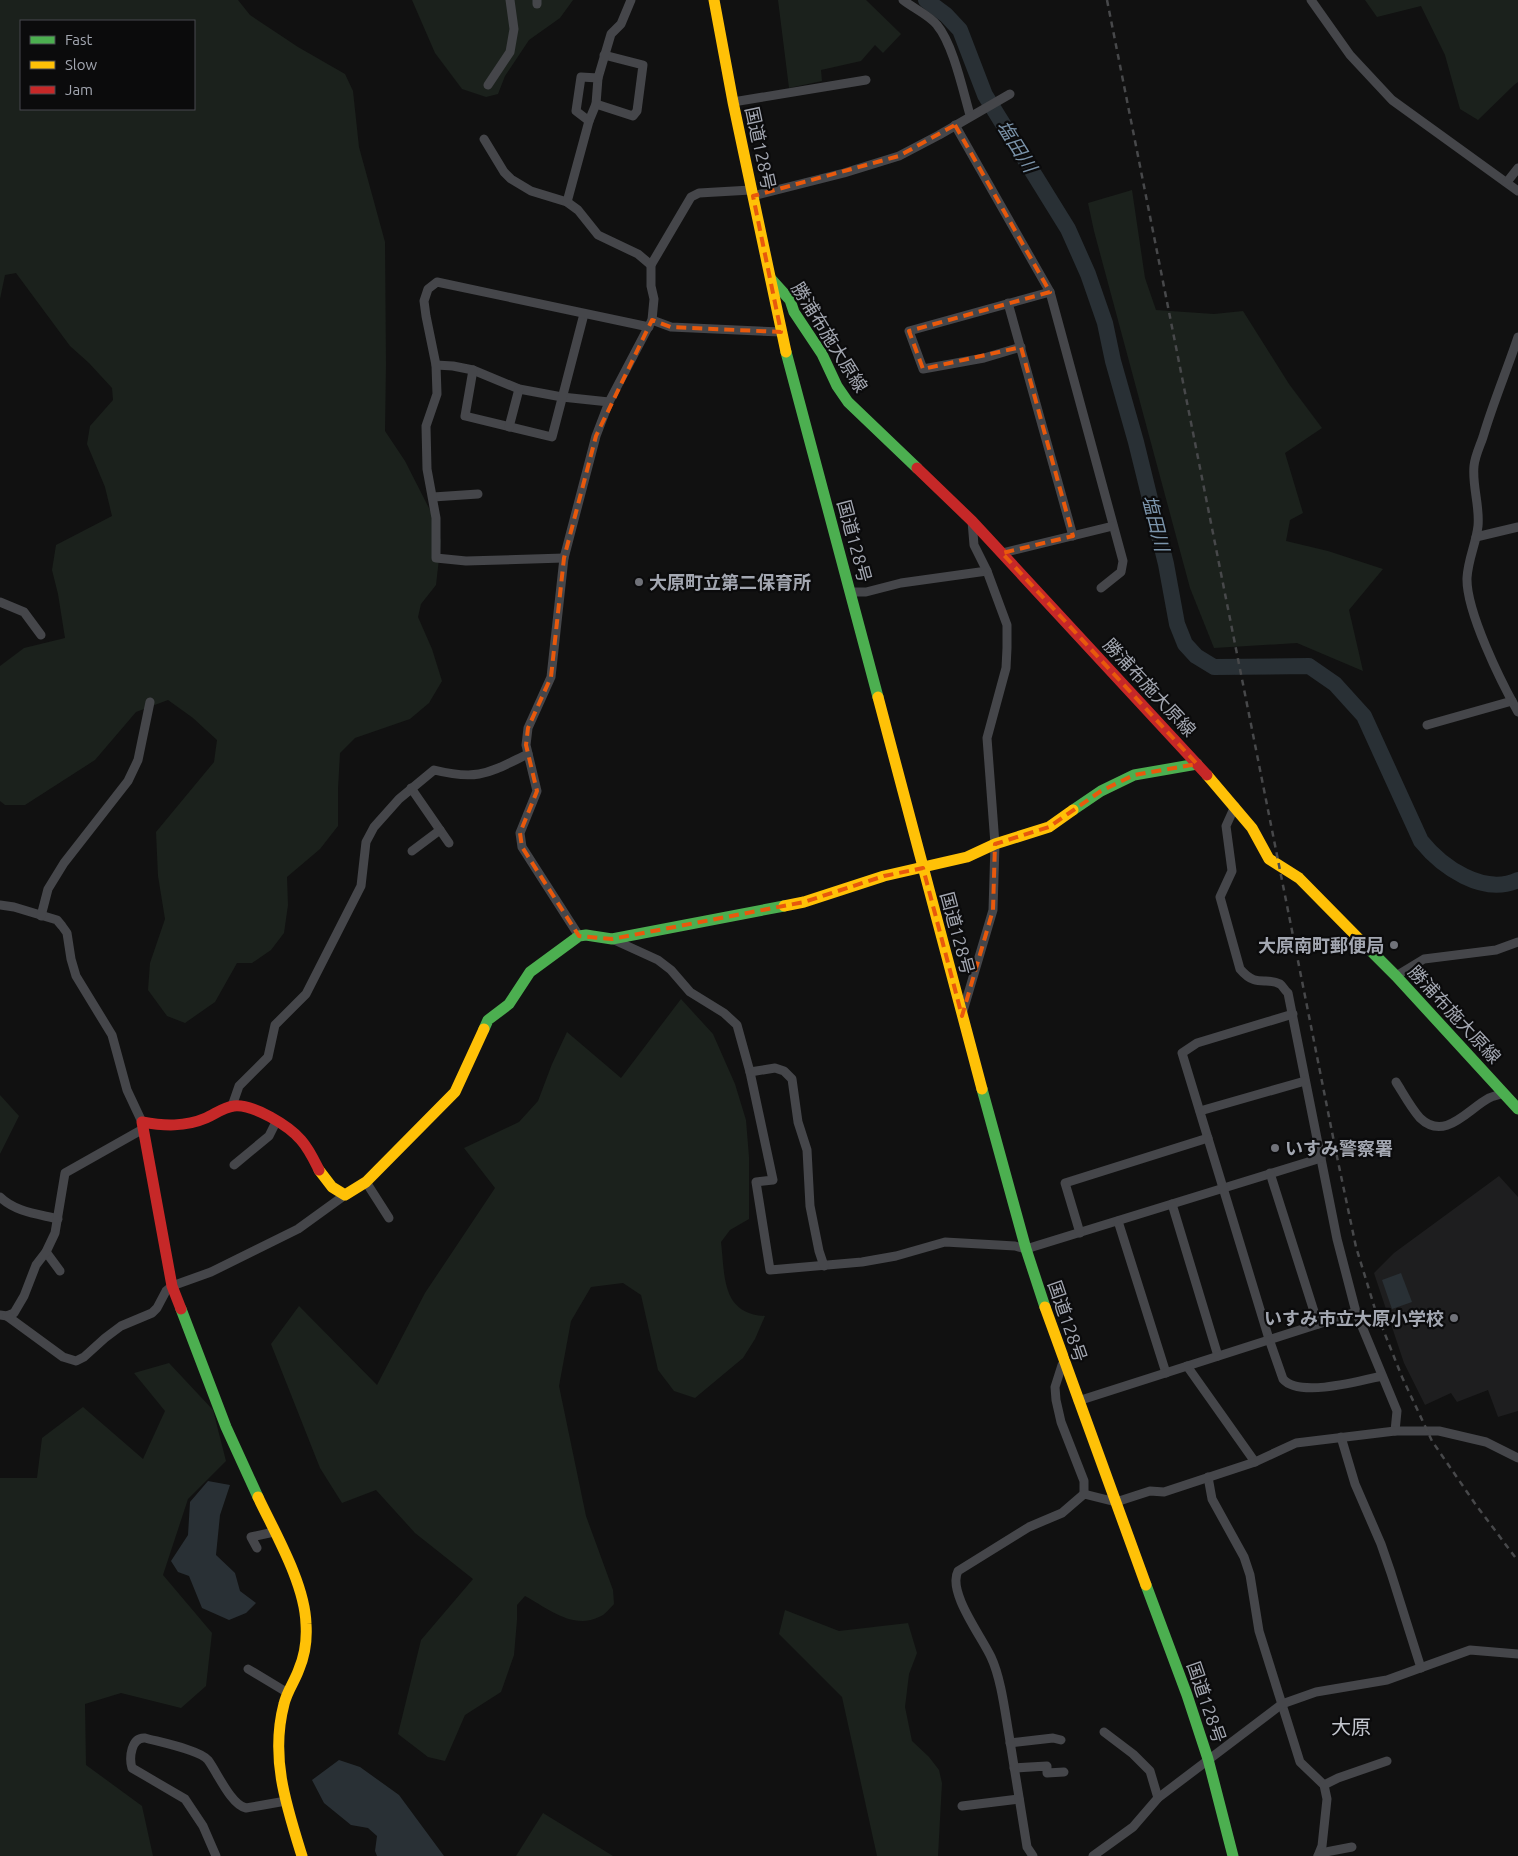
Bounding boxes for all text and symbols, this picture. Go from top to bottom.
legend [20,20,195,110]
text: Fast [65,31,93,48]
text: Slow [65,56,98,73]
text: Jam [65,81,93,98]
street label: 国道128号 [742,105,780,191]
water label: 塩田川 [993,116,1042,178]
street label: 勝浦布施大原線 [788,278,872,396]
water label: 塩田川 [1138,493,1174,555]
street label: 国道128号 [834,498,876,584]
place label: 大原町立第二保育所 [649,572,811,592]
marker: 大原町立第二保育所 [633,576,645,588]
street label: 勝浦布施大原線 [1100,634,1200,740]
street label: 国道128号 [937,890,979,976]
place label: 大原南町郵便局 [1258,935,1384,955]
marker: 大原南町郵便局 [1388,939,1400,951]
street label: 勝浦布施大原線 [1405,961,1505,1067]
place label: いすみ警察署 [1285,1138,1393,1158]
marker: いすみ警察署 [1269,1142,1281,1154]
street label: 国道128号 [1045,1278,1091,1364]
place label: いすみ市立大原小学校 [1264,1308,1444,1328]
marker: いすみ市立大原小学校 [1448,1312,1460,1324]
street label: 国道128号 [1184,1659,1230,1745]
district label: 大原 [1331,1715,1371,1738]

